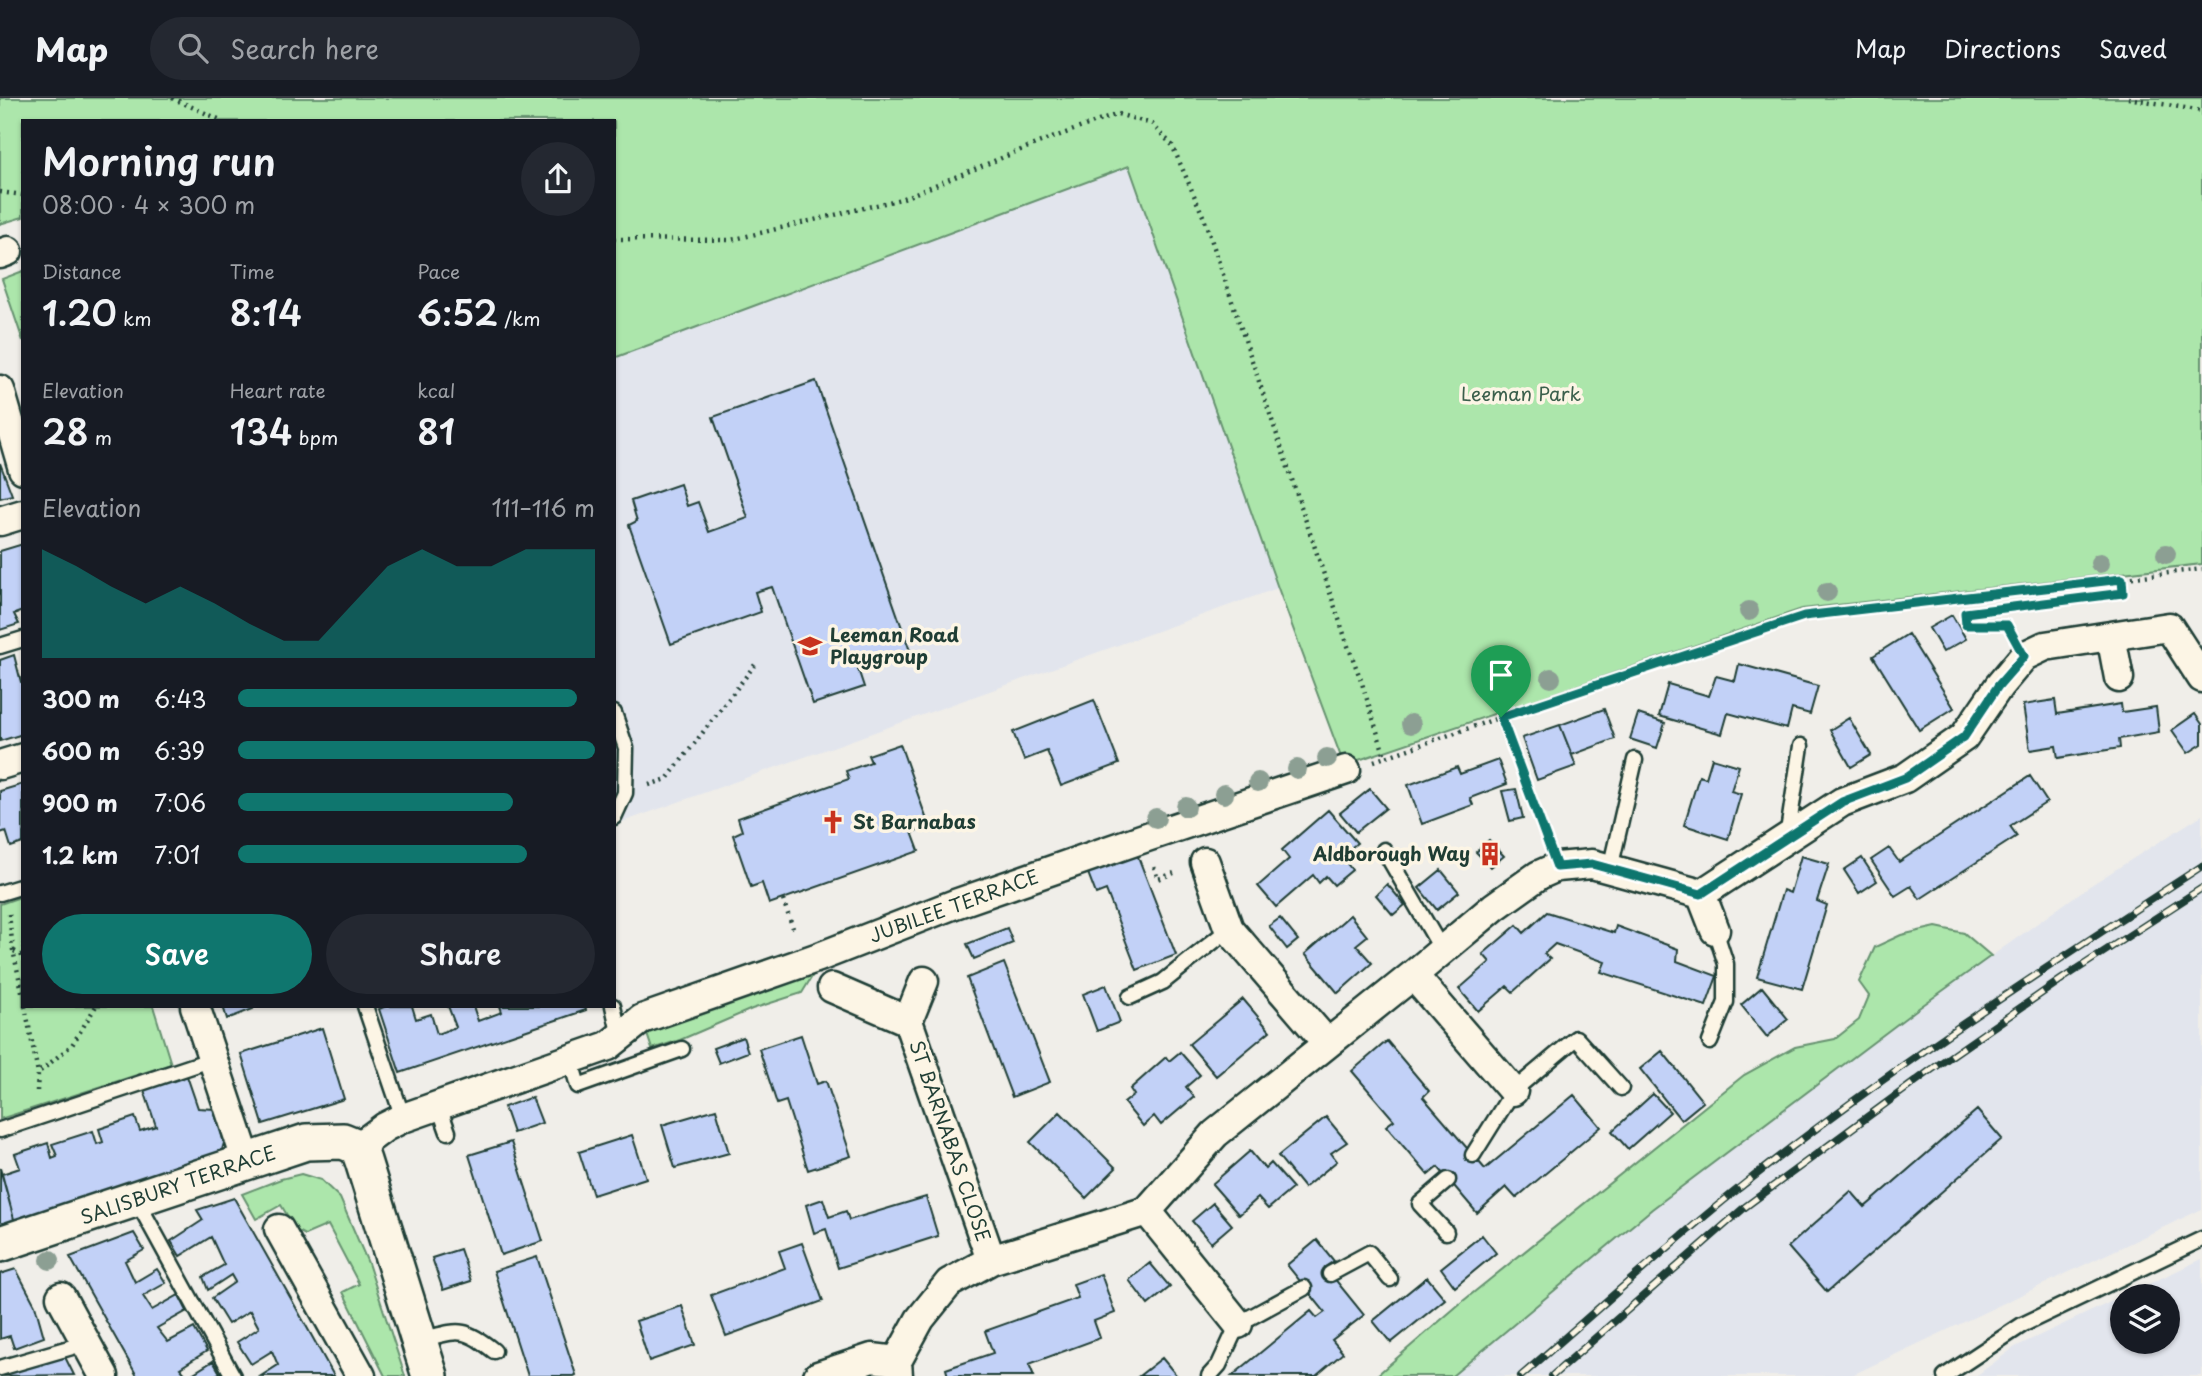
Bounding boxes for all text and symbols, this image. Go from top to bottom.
search box [150,17,640,80]
text: Map [35,23,108,73]
icon: search [174,29,212,67]
text: Search here [230,29,379,68]
text: Map [1855,30,1906,66]
text: Directions [1944,30,2061,66]
text: Saved [2099,30,2167,66]
text: Morning run [42,132,276,189]
button: share [521,142,595,216]
text: 08:00 · 4 × 300 m [42,187,255,222]
text: Distance [42,257,122,285]
text: Time [230,257,275,285]
text: Pace [417,257,460,285]
text: 1.20 [42,285,117,338]
text: 8:14 [230,285,302,338]
text: 6:52 [417,285,498,338]
text: km [117,304,152,332]
text: /km [498,304,541,332]
text: Elevation [42,376,124,404]
text: Heart rate [230,376,326,404]
text: kcal [417,376,455,404]
park label: Leeman Park [1461,379,1582,407]
text: 28 [42,404,89,457]
text: 134 [230,404,293,457]
text: 81 [417,404,455,457]
text: m [89,423,112,451]
text: bpm [293,423,338,451]
text: Elevation [42,490,141,525]
text: 111–116 m [491,490,595,525]
place label: Leeman Road Playgroup [830,620,959,670]
school or university icon: Leeman Road Playgroup [796,632,824,660]
pin [1471,645,1531,717]
icon: arrive [1482,656,1520,694]
text: 300 m [42,681,120,716]
text: 6:43 [154,681,207,716]
text: 600 m [42,733,120,768]
text: 6:39 [154,733,205,768]
text: 900 m [42,785,118,820]
text: 7:06 [154,785,206,820]
place label: St Barnabas [853,807,976,835]
church icon: St Barnabas [819,808,847,836]
text: 1.2 km [42,837,118,872]
text: 7:01 [154,837,200,872]
place label: Aldborough Way [1312,839,1470,867]
building icon: Aldborough Way [1476,840,1504,868]
street label: JUBILEE TERRACE [865,861,1042,949]
button: Save [42,914,312,994]
button: Share [326,914,595,994]
street label: ST BARNABAS CLOSE [903,1036,999,1245]
street label: SALISBURY TERRACE [76,1137,279,1231]
map controls [2110,1284,2180,1354]
button: layers [2110,1284,2180,1354]

